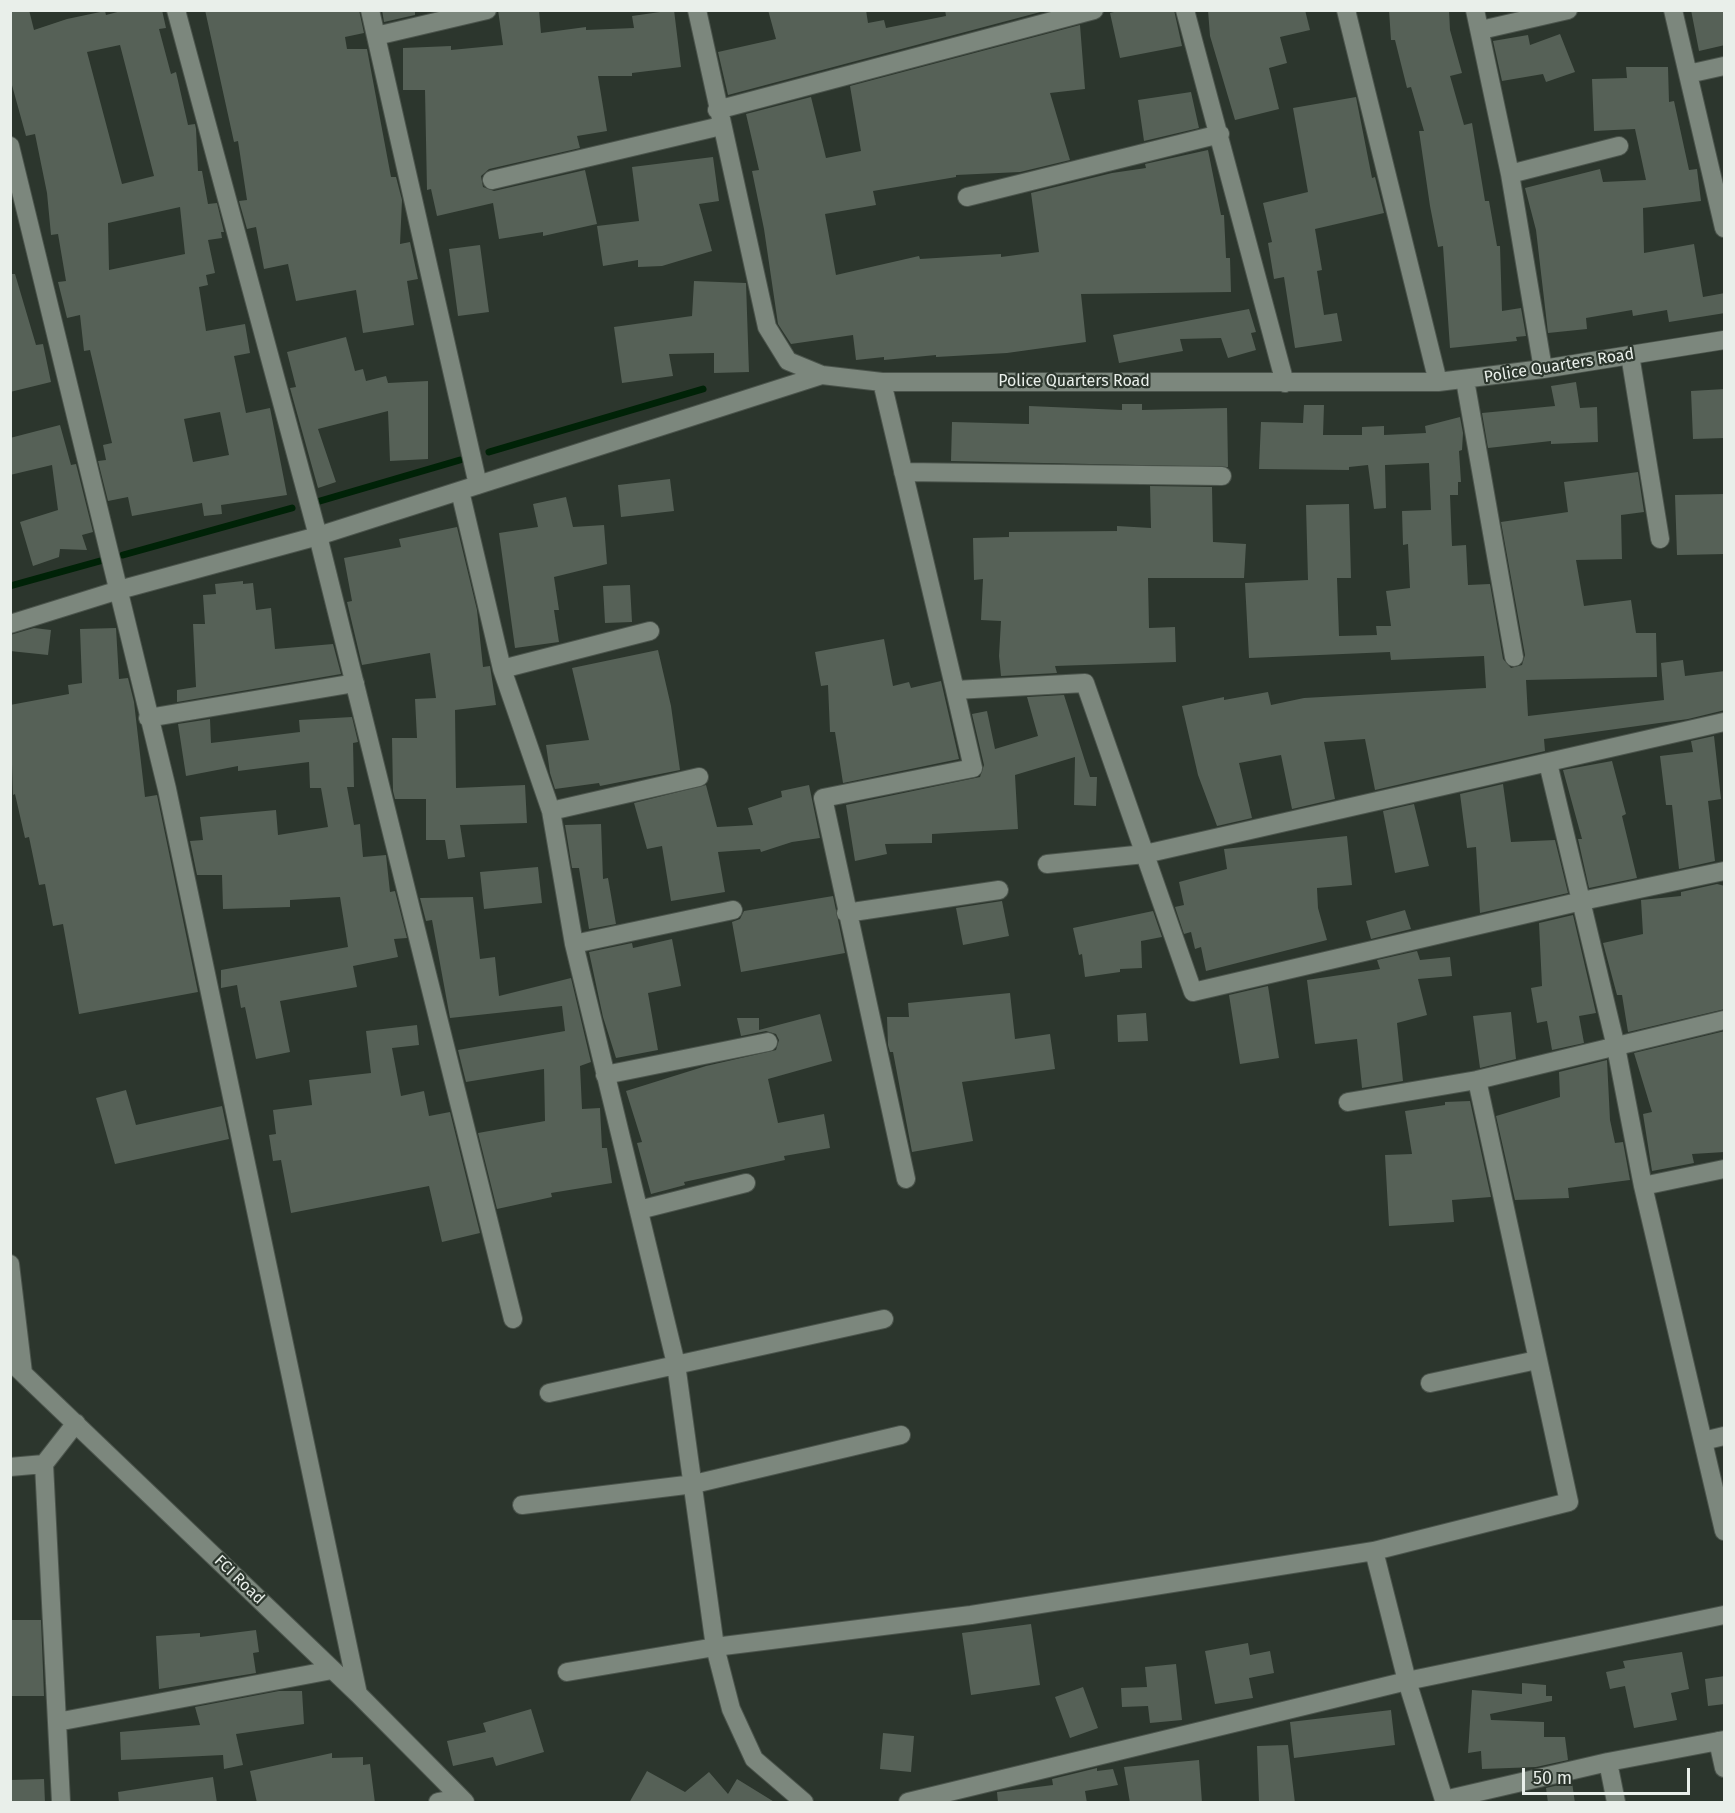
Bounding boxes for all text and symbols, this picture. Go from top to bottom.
street label: Police Quarters Road [1483,345,1635,387]
street label: Police Quarters Road [998,372,1150,392]
street label: FCI Road [210,1551,268,1609]
scale bar [1525,1756,1693,1794]
text: 50 m [1533,1767,1572,1789]

